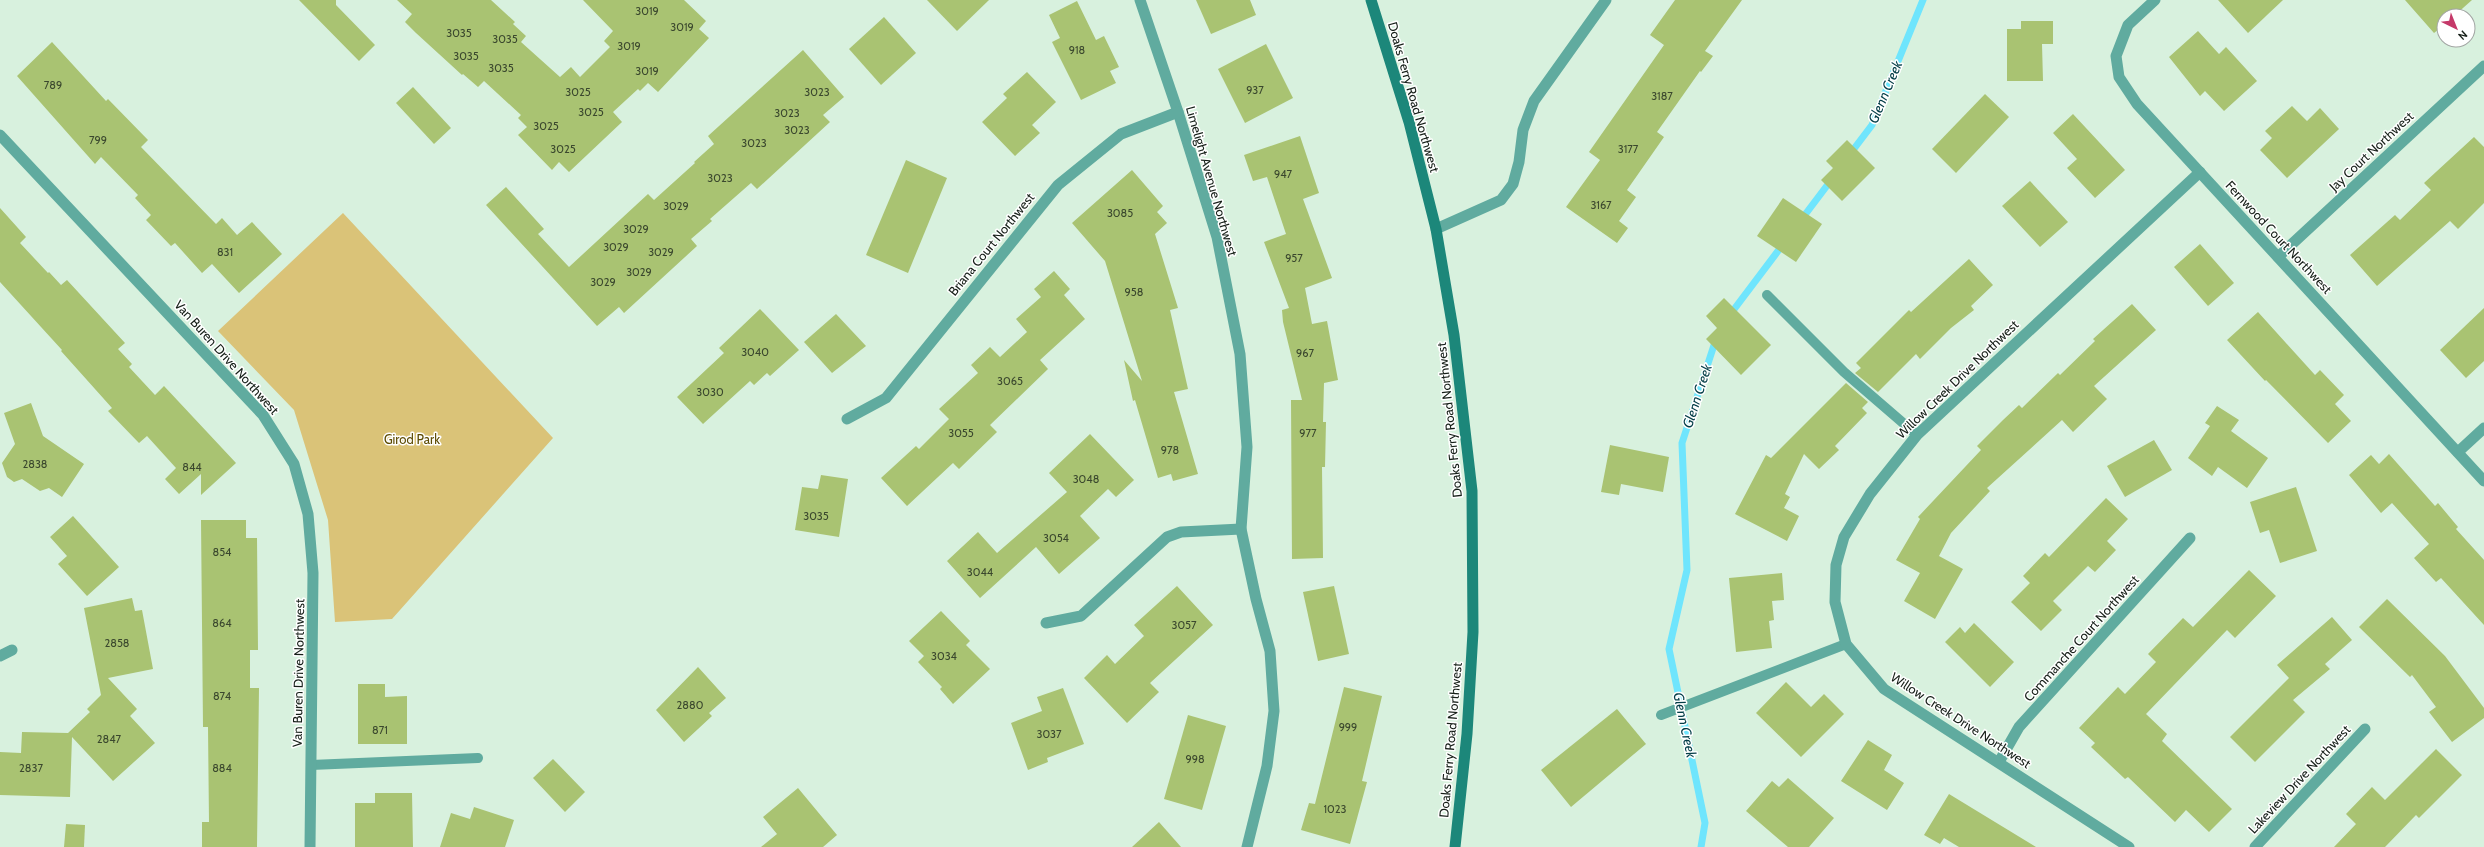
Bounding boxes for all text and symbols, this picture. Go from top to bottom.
house number: 3019 [635,4,659,18]
north arrow [2436,8,2476,48]
house number: 3019 [670,20,694,34]
street label: Doaks Ferry Road Northwest [1385,20,1443,175]
house number: 3035 [446,26,472,40]
text: N [2455,28,2470,43]
house number: 3035 [492,32,518,46]
house number: 3019 [617,39,641,53]
house number: 918 [1069,43,1085,57]
house number: 3035 [453,49,479,63]
water label: Glenn Creek [1864,57,1907,126]
house number: 3035 [488,61,514,75]
house number: 3019 [635,64,659,78]
house number: 789 [44,78,62,92]
house number: 937 [1246,83,1264,97]
house number: 3025 [565,85,591,99]
house number: 3023 [804,85,830,99]
house number: 3187 [1651,89,1673,103]
street label: Limelight Avenue Northwest [1183,104,1241,258]
house number: 3025 [578,105,604,119]
house number: 3023 [774,106,800,120]
street label: Jay Court Northwest [2325,107,2417,195]
house number: 3025 [533,119,559,133]
house number: 3023 [784,123,810,137]
house number: 799 [89,133,107,147]
house number: 3023 [741,136,767,150]
house number: 3025 [550,142,576,156]
house number: 3177 [1618,142,1639,156]
house number: 947 [1274,167,1293,181]
house number: 3023 [707,171,733,185]
street label: Fernwood Court Northwest [2223,177,2336,297]
street label: Briana Court Northwest [945,189,1038,299]
house number: 3167 [1590,198,1612,212]
house number: 3029 [663,199,689,213]
house number: 3085 [1107,206,1133,220]
house number: 3029 [623,222,649,236]
house number: 3029 [603,240,629,254]
house number: 831 [217,245,233,259]
house number: 3029 [648,245,674,259]
house number: 957 [1285,251,1303,265]
house number: 3029 [626,265,652,279]
house number: 3029 [590,275,616,289]
house number: 958 [1125,285,1143,299]
street label: Van Buren Drive Northwest [171,296,283,418]
street label: Willow Creek Drive Northwest [1893,316,2022,442]
street label: Doaks Ferry Road Northwest [1433,341,1465,498]
house number: 3040 [741,345,769,359]
house number: 967 [1296,346,1314,360]
water label: Glenn Creek [1678,361,1716,430]
house number: 3065 [997,374,1023,388]
house number: 3030 [696,385,724,399]
house number: 3055 [948,426,974,440]
house number: 977 [1299,426,1317,440]
park label: Girod Park [384,431,440,447]
house number: 978 [1161,443,1179,457]
house number: 2838 [22,457,48,471]
house number: 844 [182,460,202,474]
house number: 3048 [1073,472,1099,486]
house number: 3035 [803,509,829,523]
house number: 3054 [1043,531,1070,545]
house number: 854 [213,545,232,559]
house number: 3044 [967,565,994,579]
street label: Commanche Court Northwest [2020,571,2142,704]
street label: Van Buren Drive Northwest [289,598,307,747]
house number: 864 [212,616,232,630]
house number: 3057 [1171,618,1197,632]
house number: 2858 [104,636,130,650]
house number: 3034 [931,649,958,663]
street label: Doaks Ferry Road Northwest [1435,661,1465,818]
street label: Willow Creek Drive Northwest [1888,669,2035,772]
house number: 874 [213,689,232,703]
water label: Glenn Creek [1669,691,1701,760]
house number: 2880 [677,698,704,712]
house number: 999 [1339,720,1357,734]
street label: Lakeview Drive Northwest [2245,721,2354,837]
house number: 871 [372,723,388,737]
house number: 3037 [1036,727,1062,741]
house number: 2847 [97,732,122,746]
house number: 998 [1185,752,1205,766]
house number: 2837 [19,761,43,775]
house number: 884 [212,761,232,775]
house number: 1023 [1324,802,1347,816]

